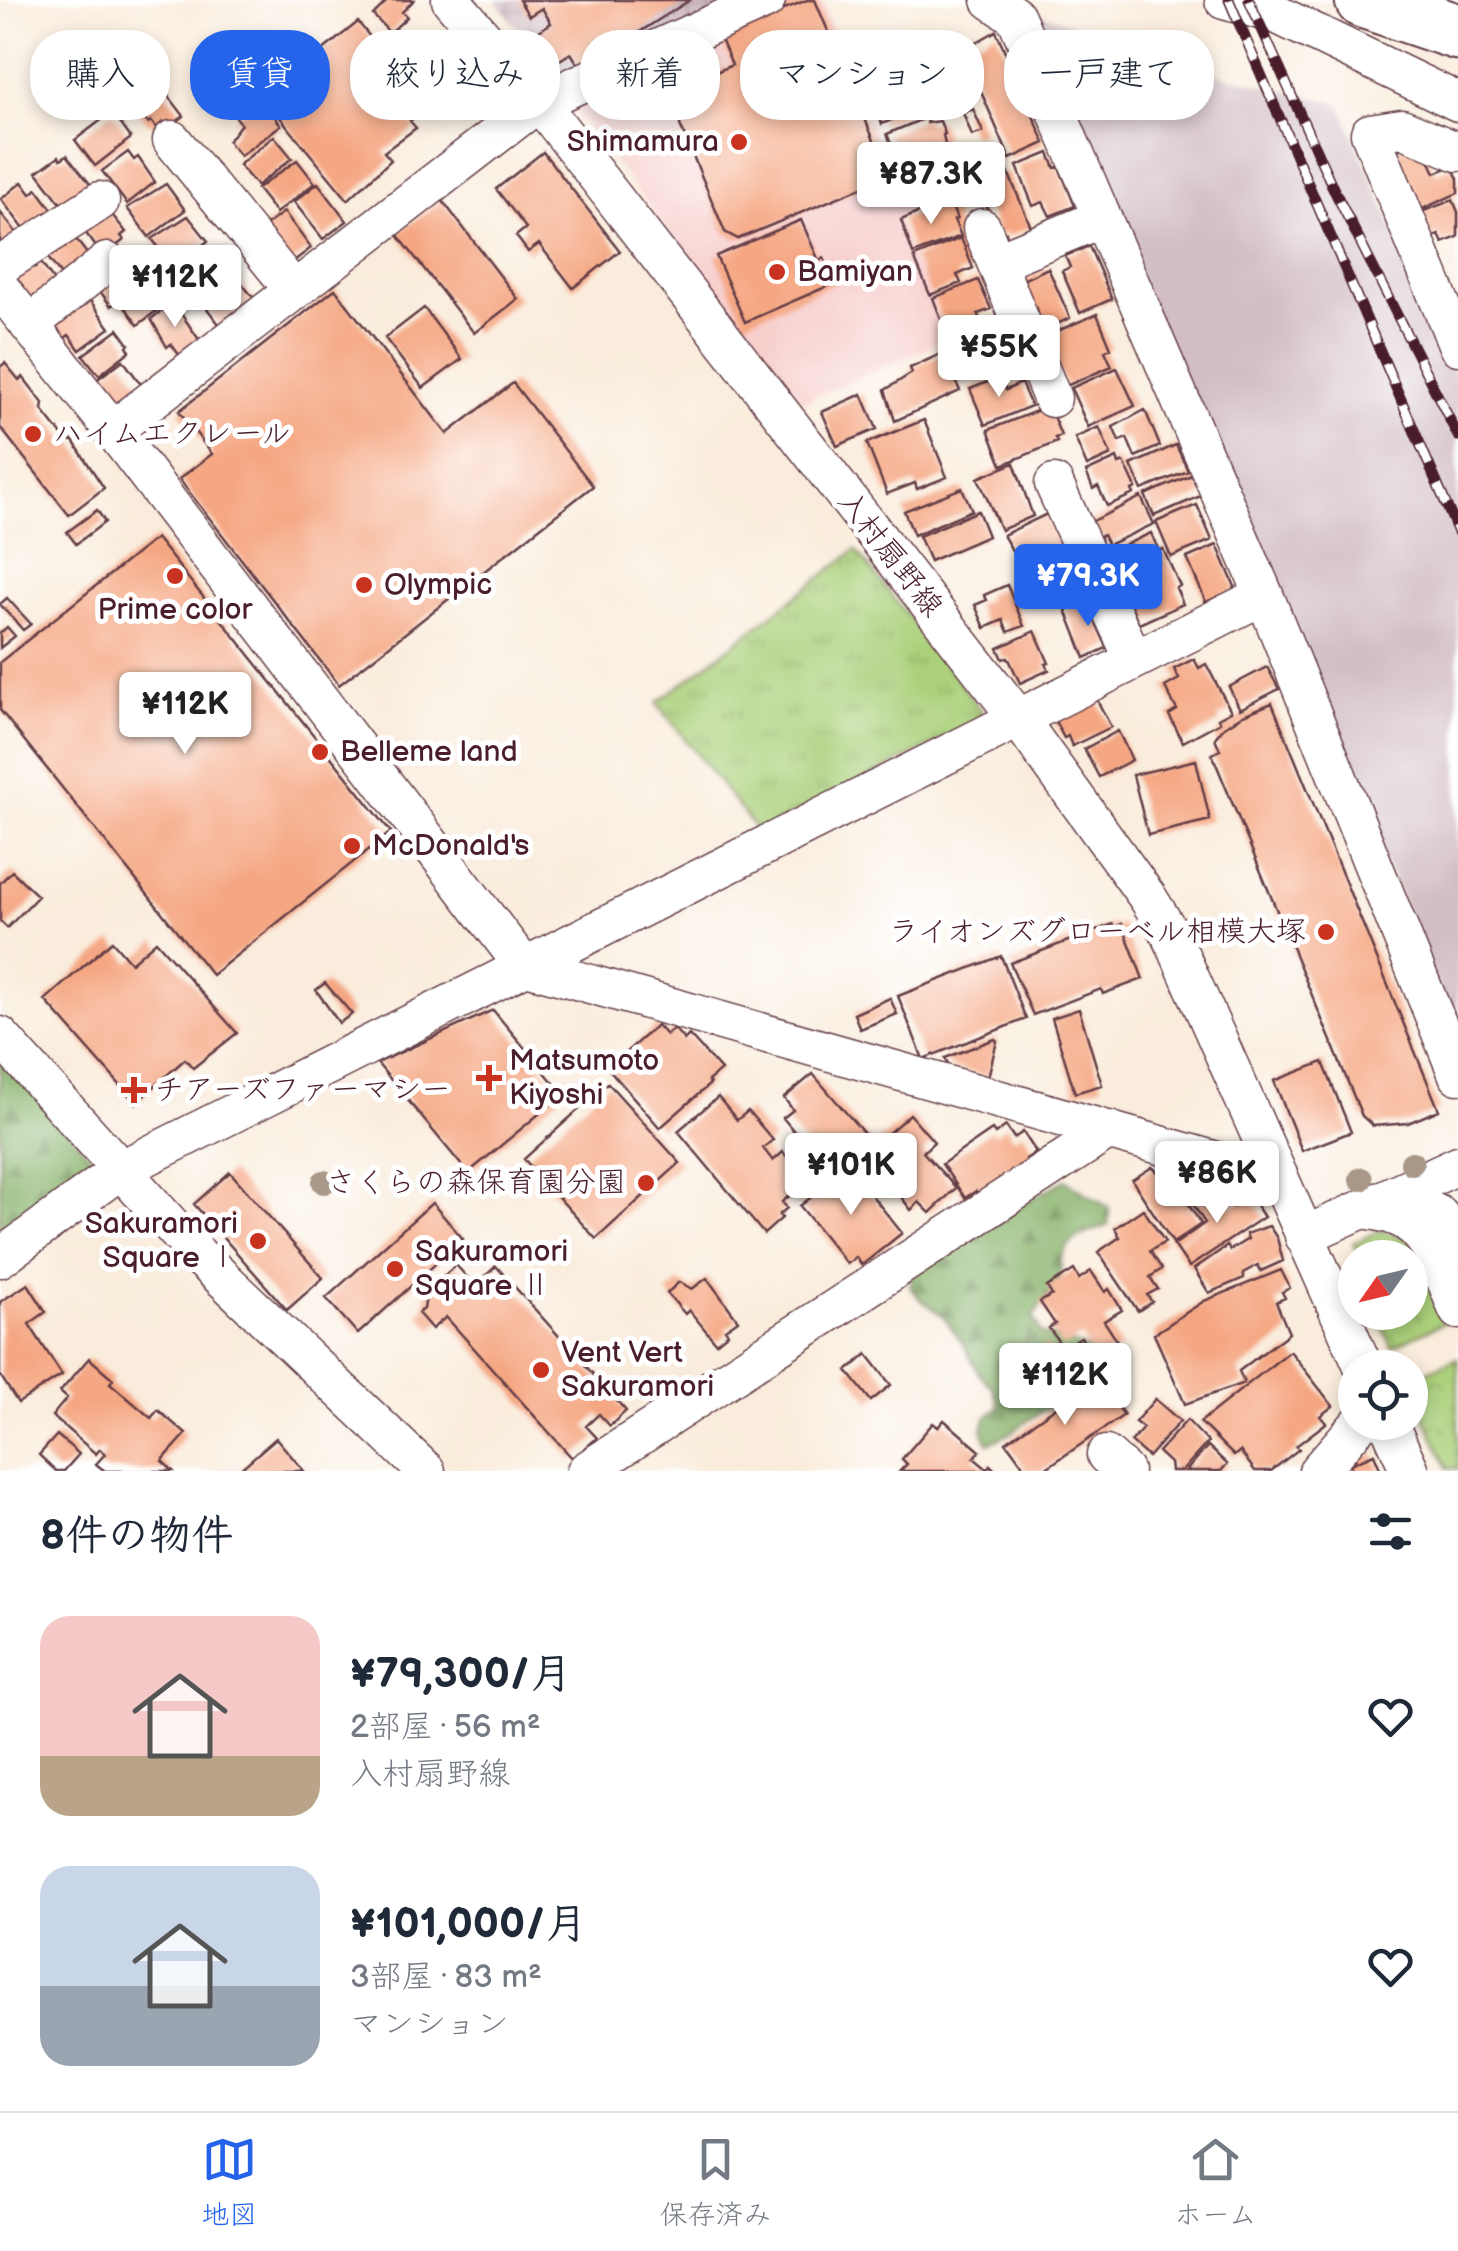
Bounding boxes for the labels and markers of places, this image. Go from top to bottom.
place label: Shimamura [567,124,719,160]
marker: Shimamura [728,131,750,153]
pin: ¥87.3K [850,142,1012,227]
pin: ¥112K [105,245,245,330]
place label: Bamiyan [797,254,913,290]
marker: Bamiyan [766,261,788,283]
pin: ¥55K [940,315,1058,400]
place label: ハイムエクレール [53,416,291,452]
marker: ハイムエクレール [22,423,44,445]
pin: ¥79.3K [1007,544,1169,629]
marker: Prime color [164,565,186,587]
place label: Olympic [384,567,492,603]
marker: Olympic [353,574,375,596]
place label: Prime color [98,592,254,628]
pin: ¥112K [115,672,255,757]
place label: Belleme land [340,734,518,770]
marker: Belleme land [309,741,331,763]
place label: McDonald's [372,828,530,864]
marker: McDonald's [341,835,363,857]
place label: ライオンズグローベル相模大塚 [888,914,1306,950]
marker: ライオンズグローベル相模大塚 [1315,921,1337,943]
place label: Matsumoto Kiyoshi [509,1043,659,1113]
marker: Matsumoto Kiyoshi [478,1067,500,1089]
place label: チアーズファーマシー [154,1072,451,1108]
marker: チアーズファーマシー [123,1079,145,1101]
pin: ¥101K [781,1133,921,1218]
pin: ¥86K [1158,1141,1276,1226]
place label: さくらの森保育園分園 [326,1165,626,1201]
marker: さくらの森保育園分園 [635,1172,657,1194]
place label: Sakuramori Square Ⅰ [85,1206,238,1276]
marker: Sakuramori Square Ⅰ [247,1230,269,1252]
place label: Sakuramori Square Ⅱ [415,1234,568,1304]
marker: Sakuramori Square Ⅱ [384,1258,406,1280]
place label: Vent Vert Sakuramori [561,1335,714,1405]
pin: ¥112K [995,1343,1135,1428]
marker: Vent Vert Sakuramori [530,1359,552,1381]

